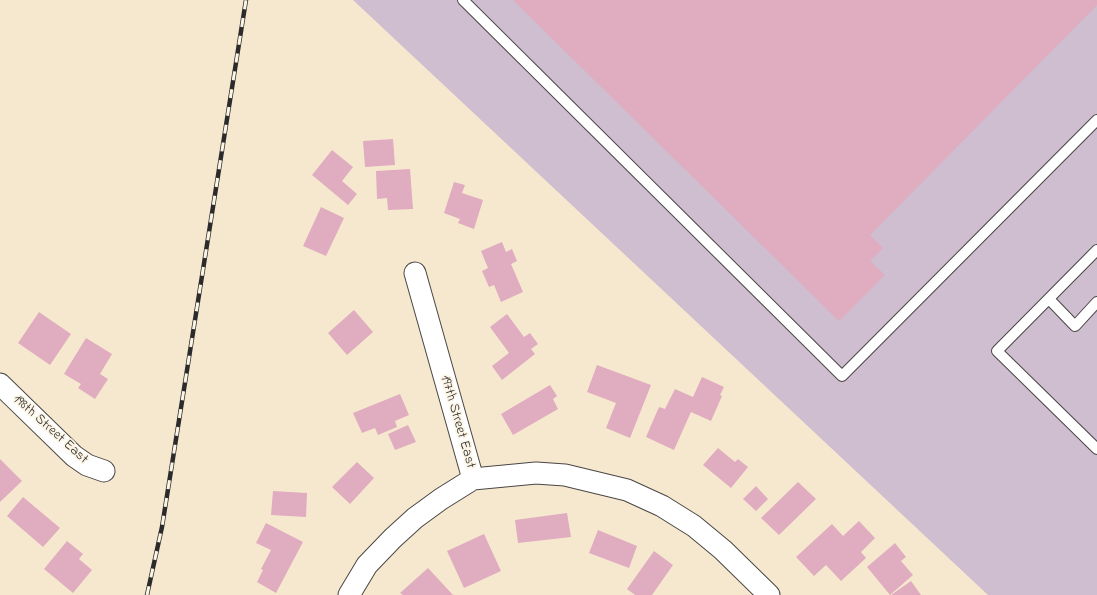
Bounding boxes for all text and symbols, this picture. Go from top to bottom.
street label: 197th Street East [436,374,478,470]
street label: 198th Street East [9,392,91,468]

